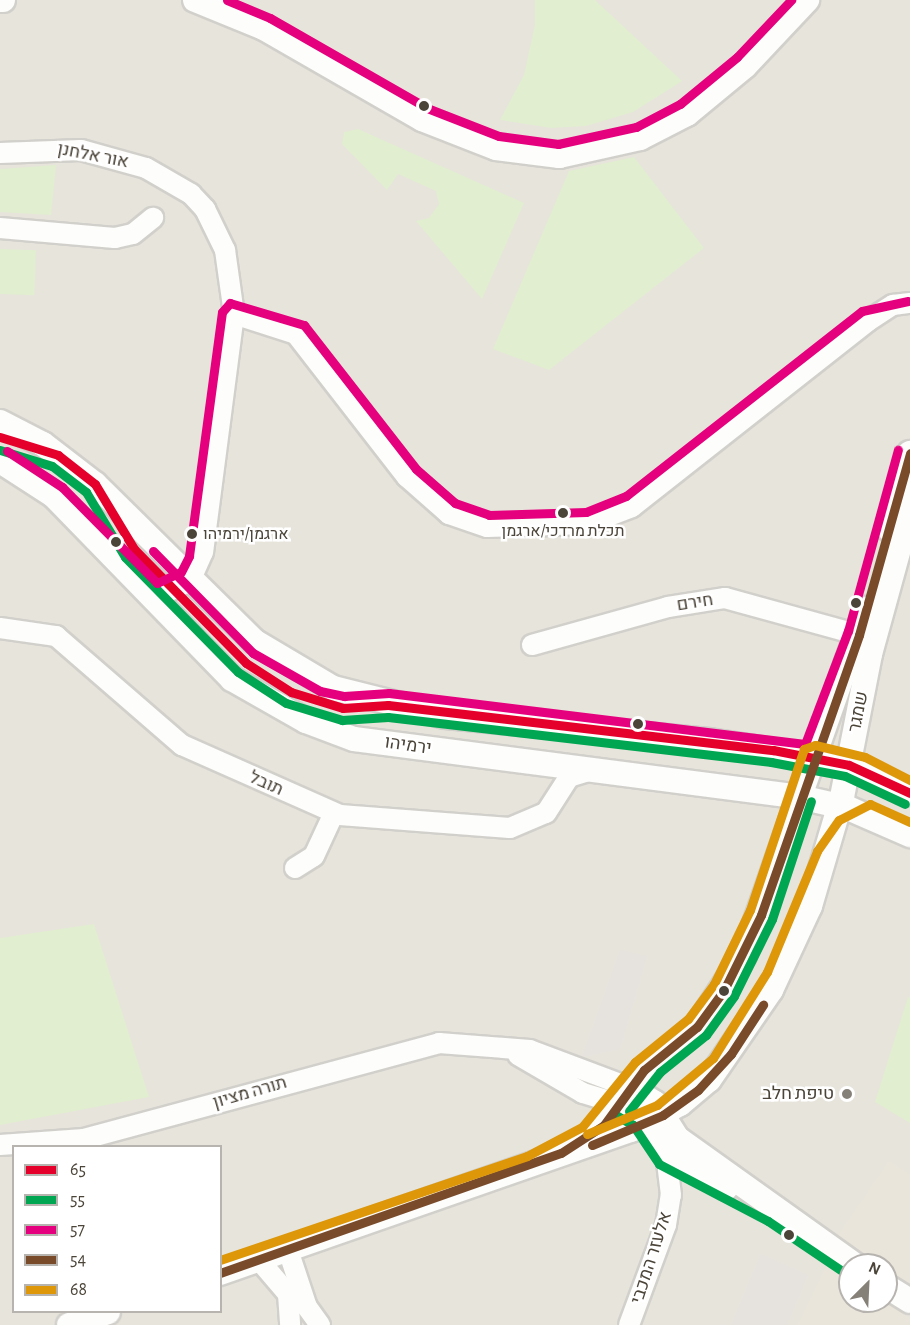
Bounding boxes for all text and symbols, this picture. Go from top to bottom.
unlabelled marker [418,100,430,112]
street label: אור אלחנן [56,139,130,173]
marker: תכלת מרדכי/ארגמן [557,507,569,519]
place label: תכלת מרדכי/ארגמן [502,521,624,541]
place label: ארגמן/ירמיהו [203,524,288,544]
marker: ארגמן/ירמיהו [186,528,198,540]
unlabelled marker [110,536,122,548]
street label: חירם [675,589,715,617]
unlabelled marker [850,597,862,609]
street label: שמגר [844,690,874,734]
unlabelled marker [632,718,644,730]
street label: ירמיהו [383,732,433,760]
street label: תובל [245,767,287,801]
unlabelled marker [718,985,730,997]
street label: תורה מציון [210,1072,290,1114]
place label: טיפת חלב [762,1083,834,1105]
marker: טיפת חלב [838,1085,856,1103]
legend [12,1145,222,1313]
text: 65 [70,1161,86,1179]
text: 55 [70,1191,85,1209]
street label: אלעזר המכבי [627,1209,677,1307]
text: 57 [70,1221,85,1239]
unlabelled marker [783,1229,795,1241]
text: 54 [70,1251,86,1269]
north arrow [838,1253,898,1313]
text: N [866,1259,883,1278]
text: 68 [70,1281,87,1299]

